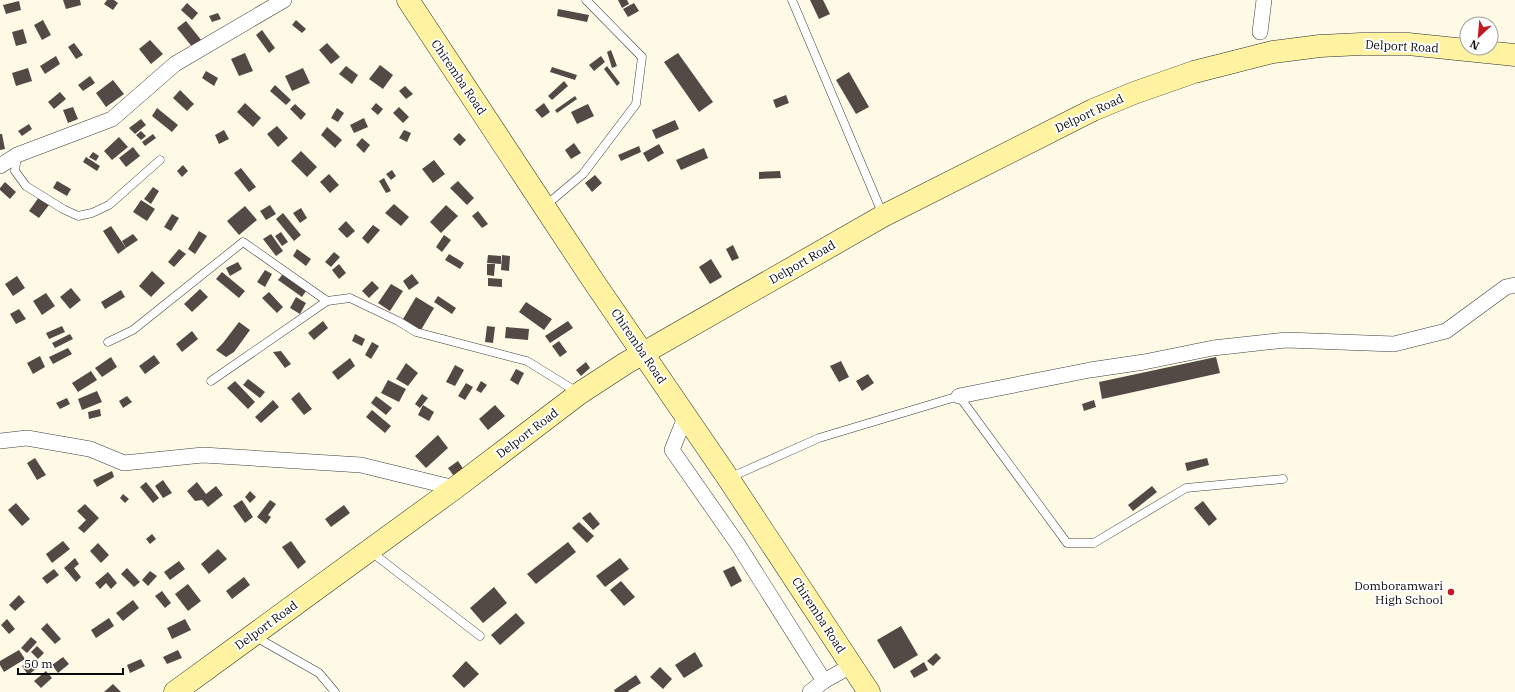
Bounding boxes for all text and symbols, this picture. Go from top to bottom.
north arrow [1459,16,1499,56]
street label: Chiremba Road [428,37,490,117]
street label: Delport Road [1365,37,1439,55]
text: N [1467,37,1482,53]
street label: Delport Road [1052,91,1126,135]
street label: Delport Road [766,237,838,287]
street label: Chiremba Road [608,306,670,386]
street label: Delport Road [493,405,561,461]
street label: Chiremba Road [789,574,849,656]
place label: Domboramwari High School [1354,578,1443,607]
marker: Domboramwari High School [1446,587,1456,597]
street label: Delport Road [232,597,300,653]
scale bar [18,650,123,676]
text: 50 m [24,656,53,671]

